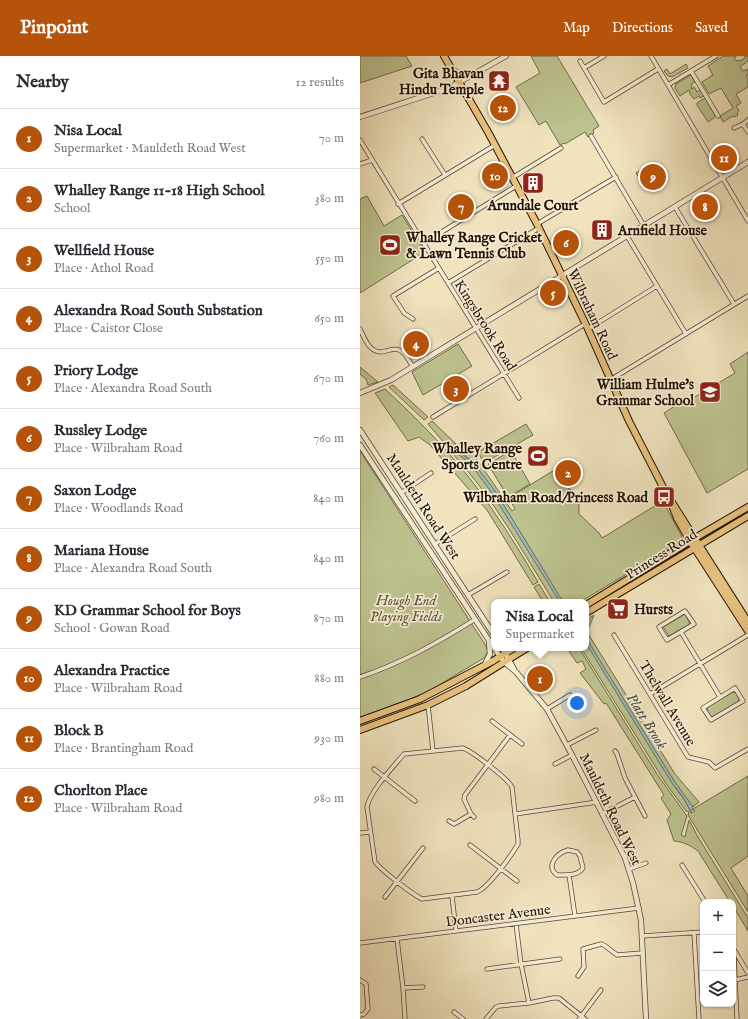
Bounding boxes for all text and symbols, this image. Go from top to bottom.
text: Pinpoint [20,16,88,40]
text: Map [563,19,590,37]
text: Directions [612,19,673,37]
text: Saved [695,19,728,37]
place label: Gita Bhavan Hindu Temple [399,65,485,99]
temple icon: Gita Bhavan Hindu Temple [486,68,512,94]
text: Nearby [16,72,69,93]
text: 12 results [296,74,344,91]
pin: 12 [490,93,516,123]
text: Nisa Local [54,121,122,140]
text: 1 [27,130,31,147]
text: 70 m [319,130,344,147]
text: Supermarket · Mauldeth Road West [54,140,246,157]
pin: 11 [711,143,737,173]
pin: 10 [482,161,508,191]
pin: 9 [640,162,666,192]
building icon: Arundale Court [520,170,546,196]
text: Whalley Range 11-18 High School [54,181,265,200]
text: 2 [26,190,32,207]
text: 380 m [315,190,344,207]
pin: 7 [448,192,474,222]
pin: 8 [692,192,718,222]
place label: Arundale Court [487,197,579,215]
text: School [54,200,91,217]
building icon: Arnfield House [589,217,615,243]
place label: Arnfield House [617,222,707,240]
pin: 6 [553,228,579,258]
place label: Whalley Range Cricket & Lawn Tennis Club [405,229,542,263]
sports icon: Whalley Range Cricket & Lawn Tennis Club [377,232,403,258]
text: Wellfield House [54,241,154,260]
text: 3 [27,250,31,267]
text: 550 m [315,250,344,267]
text: Place · Athol Road [54,260,154,277]
street label: Wilbraham Road [563,266,621,363]
street label: Kingsbrook Road [450,277,521,375]
pin: 5 [540,278,566,308]
text: Alexandra Road South Substation [54,301,263,320]
text: 4 [26,310,32,327]
text: 650 m [315,310,344,327]
text: Place · Caistor Close [54,320,163,337]
pin: 4 [403,329,429,359]
text: Priory Lodge [54,361,138,380]
text: 5 [27,370,31,387]
text: 670 m [313,370,344,387]
pin: 3 [443,374,469,404]
place label: William Hulme's Grammar School [596,376,695,410]
school or university icon: William Hulme's Grammar School [697,379,723,405]
text: Place · Alexandra Road South [54,380,212,397]
text: Russley Lodge [54,421,147,440]
text: 6 [26,430,32,447]
text: 760 m [313,430,344,447]
text: Place · Wilbraham Road [54,440,182,457]
place label: Whalley Range Sports Centre [431,440,523,474]
sports icon: Whalley Range Sports Centre [525,443,551,469]
street label: Mauldeth Road West [382,450,464,563]
pin: 2 [555,458,581,488]
text: Saxon Lodge [54,481,137,500]
bus stop icon: Wilbraham Road/Princess Road [651,484,677,510]
place label: Wilbraham Road/Princess Road [462,489,649,507]
text: 7 [26,490,32,507]
text: 840 m [313,490,344,507]
text: Place · Woodlands Road [54,500,183,517]
street label: Princess Road [622,525,701,584]
text: Mariana House [54,541,149,560]
text: 8 [26,550,32,567]
text: 840 m [313,550,344,567]
text: Place · Alexandra Road South [54,560,212,577]
park label: Hough End Playing Fields [370,592,443,627]
supermarket icon: Hursts [605,596,631,622]
popup [491,599,589,651]
text: KD Grammar School for Boys [54,601,241,620]
place label: Hursts [634,601,673,619]
text: Nisa Local [506,607,573,626]
text: 9 [26,610,32,627]
text: 870 m [314,610,344,627]
text: School · Gowan Road [54,620,170,637]
text: Supermarket [506,626,574,643]
street label: Thelwall Avenue [635,658,700,750]
text: Alexandra Practice [54,661,170,680]
pin: 1 [527,664,553,694]
text: 10 [23,670,35,687]
text: 880 m [315,670,344,687]
text: Place · Wilbraham Road [54,680,182,697]
water label: Platt Brook [622,690,671,753]
your location [567,693,587,713]
text: Block B [54,721,104,740]
text: 11 [24,730,34,747]
text: 930 m [314,730,344,747]
text: Place · Brantingham Road [54,740,193,757]
street label: Mauldeth Road West [575,750,645,869]
text: Chorlton Place [54,781,147,800]
text: 12 [24,790,34,807]
text: 980 m [314,790,344,807]
text: Place · Wilbraham Road [54,800,182,817]
map controls [700,899,736,1007]
button: + [700,899,736,935]
street label: Doncaster Avenue [445,901,552,931]
button: − [700,935,736,971]
button: layers [700,971,736,1007]

